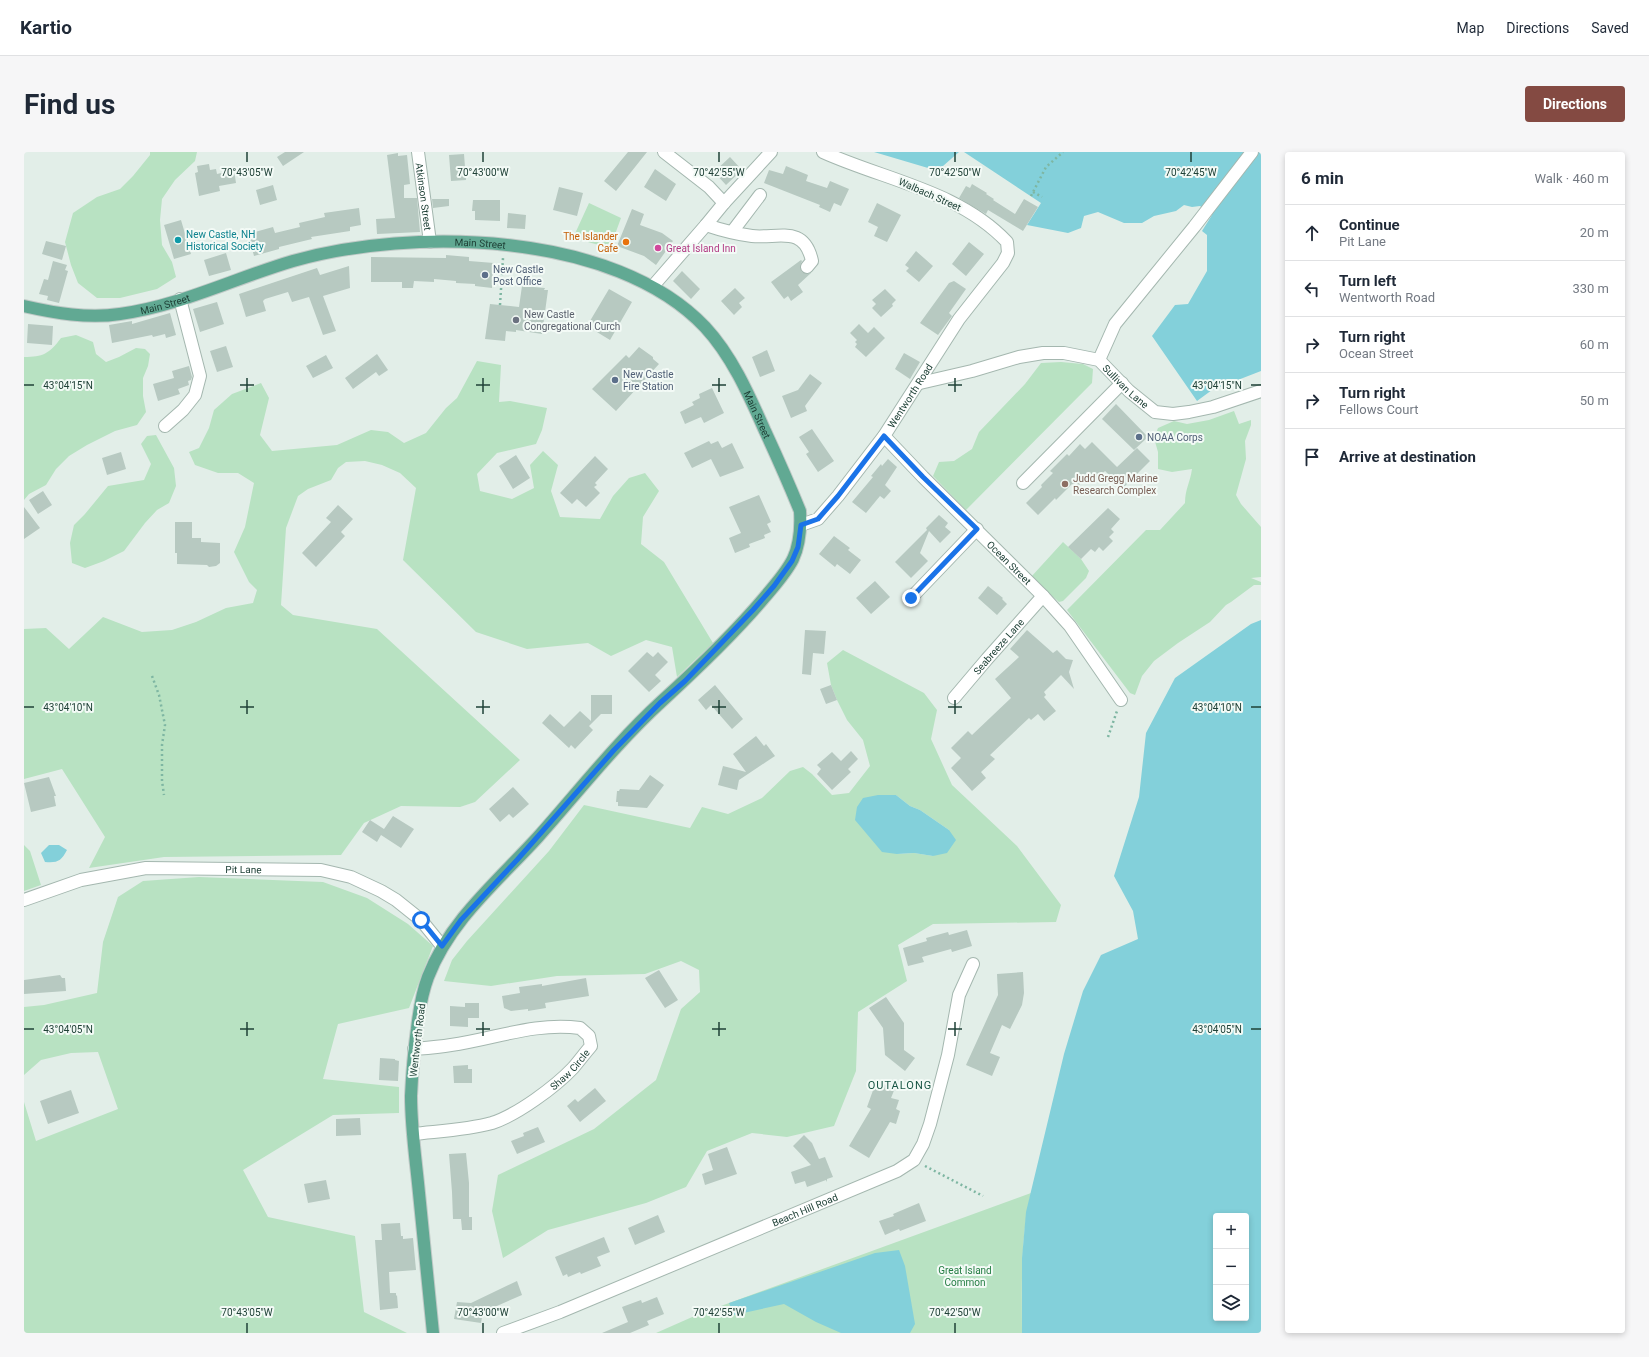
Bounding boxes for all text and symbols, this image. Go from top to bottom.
text: Kartio [20,16,72,39]
text: Map [1457,20,1484,36]
text: Directions [1506,20,1569,36]
text: Saved [1591,20,1629,36]
button: Directions [1525,86,1625,122]
text: Find us [24,88,115,121]
street label: Atkinson Street [414,162,433,231]
text: 70°43'05"W [221,167,273,178]
text: 70°43'00"W [457,167,509,178]
text: 70°42'55"W [693,167,745,178]
text: 70°42'50"W [929,167,981,178]
text: 70°42'45"W [1165,167,1217,178]
text: 6 min [1301,168,1344,188]
text: Walk · 460 m [1534,171,1609,186]
street label: Walbach Street [897,176,963,213]
text: Continue [1339,216,1400,234]
icon: ahead [1301,222,1323,244]
text: 20 m [1580,225,1609,240]
place label: New Castle, NH Historical Society [186,229,264,252]
place label: The Islander Cafe [563,231,619,254]
text: Pit Lane [1339,234,1386,249]
marker: New Castle, NH Historical Society [173,235,183,245]
street label: Main Street [454,237,506,251]
marker: The Islander Cafe [621,237,631,247]
marker: Great Island Inn [653,243,663,253]
place label: Great Island Inn [666,243,736,254]
place label: New Castle Post Office [493,264,544,287]
marker: New Castle Post Office [480,270,490,280]
text: Turn left [1339,272,1396,290]
icon: left [1301,278,1323,300]
text: 330 m [1572,281,1609,296]
text: Wentworth Road [1339,290,1435,305]
street label: Main Street [139,292,191,316]
place label: New Castle Congregational Curch [524,309,620,332]
marker: New Castle Congregational Curch [511,315,521,325]
text: Turn right [1339,328,1405,346]
icon: right [1301,334,1323,356]
text: 60 m [1580,337,1609,352]
text: Ocean Street [1339,346,1413,361]
street label: Wentworth Road [886,362,935,430]
street label: Sullivan Lane [1100,362,1151,411]
place label: New Castle Fire Station [623,369,674,392]
marker: New Castle Fire Station [610,375,620,385]
text: 43°04'15"N [43,380,93,391]
text: 43°04'15"N [1192,380,1242,391]
text: Turn right [1339,384,1405,402]
street label: Main Street [741,389,773,440]
icon: right [1301,390,1323,412]
text: 50 m [1580,393,1609,408]
text: Fellows Court [1339,402,1418,417]
marker: NOAA Corps [1134,432,1144,442]
place label: NOAA Corps [1147,432,1203,443]
icon: arrive [1301,446,1323,468]
text: Arrive at destination [1339,448,1476,466]
place label: Judd Gregg Marine Research Complex [1073,473,1158,496]
marker: Judd Gregg Marine Research Complex [1060,479,1070,489]
street label: Ocean Street [985,539,1033,587]
route end [902,589,920,607]
street label: Seabreeze Lane [971,617,1026,677]
text: 43°04'10"N [43,702,93,713]
text: 43°04'10"N [1192,702,1242,713]
street label: Pit Lane [225,864,262,875]
route start [412,911,430,929]
street label: Wentworth Road [408,1003,427,1077]
text: 43°04'05"N [43,1024,93,1035]
text: 43°04'05"N [1192,1024,1242,1035]
street label: Shaw Circle [548,1047,592,1092]
district label: OUTALONG [868,1079,932,1092]
street label: Beach Hill Road [770,1191,839,1229]
map controls [1213,1213,1249,1321]
button: + [1213,1213,1249,1249]
button: − [1213,1249,1249,1285]
park label: Great Island Common [938,1265,992,1288]
button: layers [1213,1285,1249,1321]
text: 70°43'05"W [221,1307,273,1318]
text: 70°43'00"W [457,1307,509,1318]
text: 70°42'55"W [693,1307,745,1318]
text: 70°42'50"W [929,1307,981,1318]

